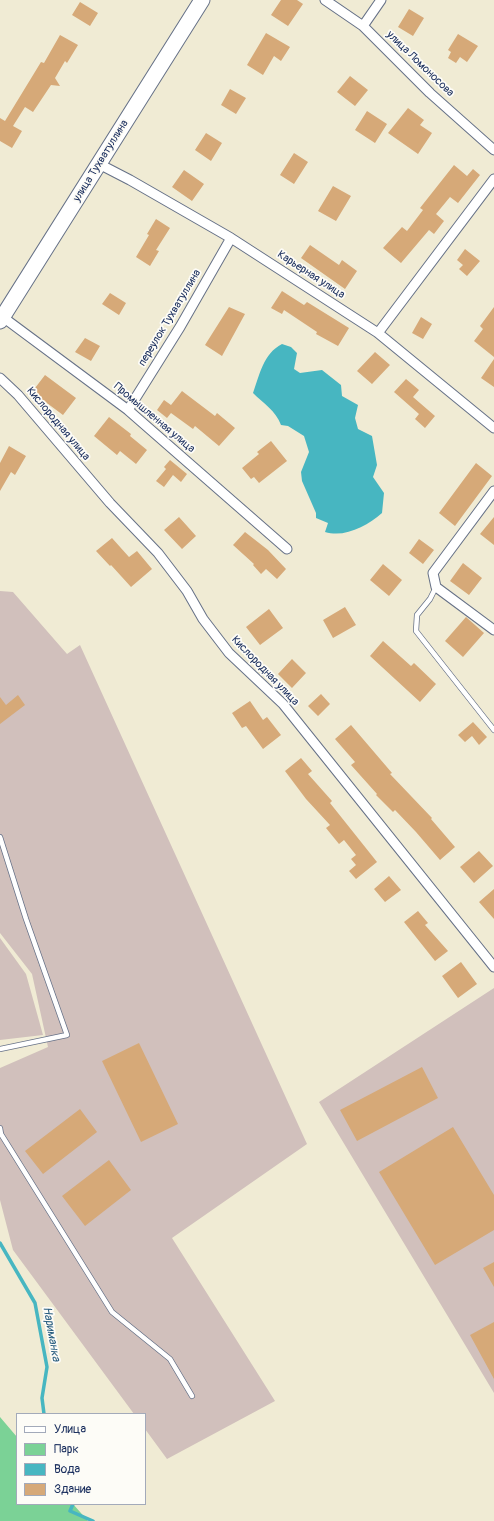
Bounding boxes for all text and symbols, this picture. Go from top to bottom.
street label: улица Ломоносова [383,28,457,100]
street label: улица Тухватуллина [71,118,131,204]
street label: Карьерная улица [275,248,347,302]
street label: переулок Тухватуллина [136,267,204,369]
street label: Промышленная улица [111,380,197,456]
street label: Кислородная улица [23,385,93,463]
street label: Кислородная улица [228,633,302,709]
water label: Нариманка [39,1305,63,1363]
legend [16,1413,146,1505]
text: Улица [54,1422,86,1437]
text: Парк [54,1442,79,1457]
text: Вода [54,1462,80,1477]
text: Здание [54,1482,91,1497]

